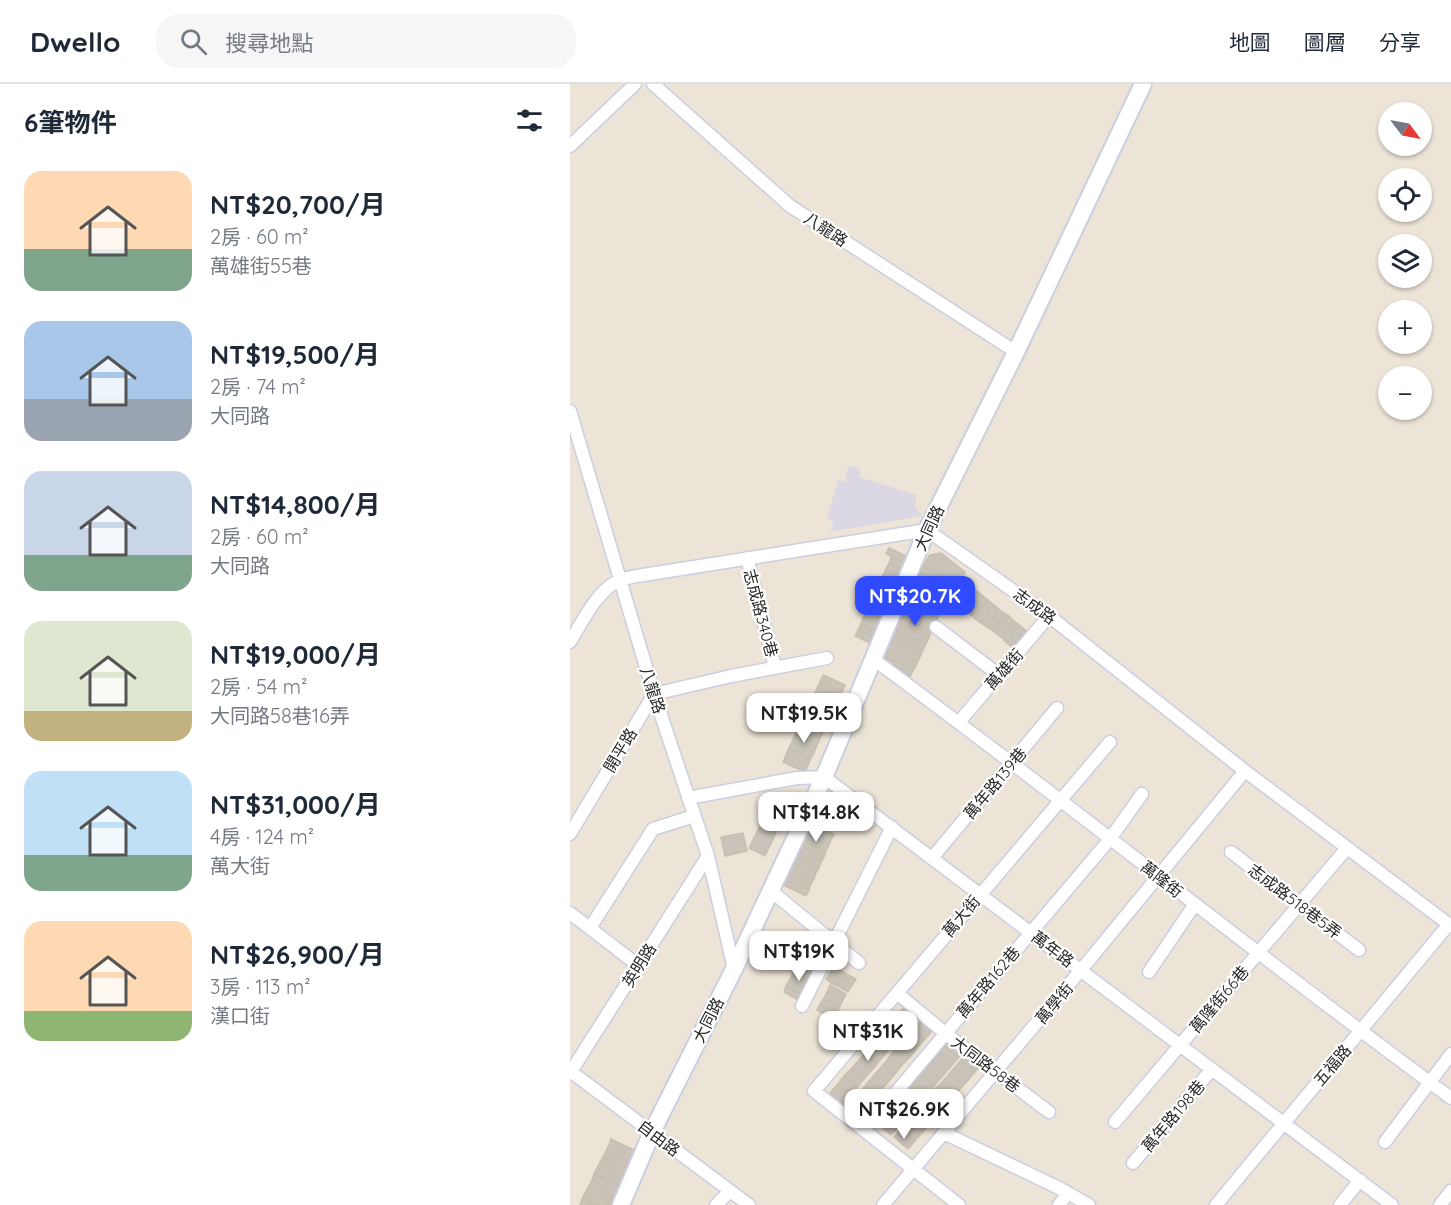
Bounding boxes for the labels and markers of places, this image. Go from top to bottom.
pin: NT$20.7K [853,576,977,627]
pin: NT$19.5K [742,693,866,744]
pin: NT$14.8K [754,792,878,843]
pin: NT$19K [750,931,848,982]
pin: NT$31K [819,1011,917,1062]
pin: NT$26.9K [842,1089,966,1140]

